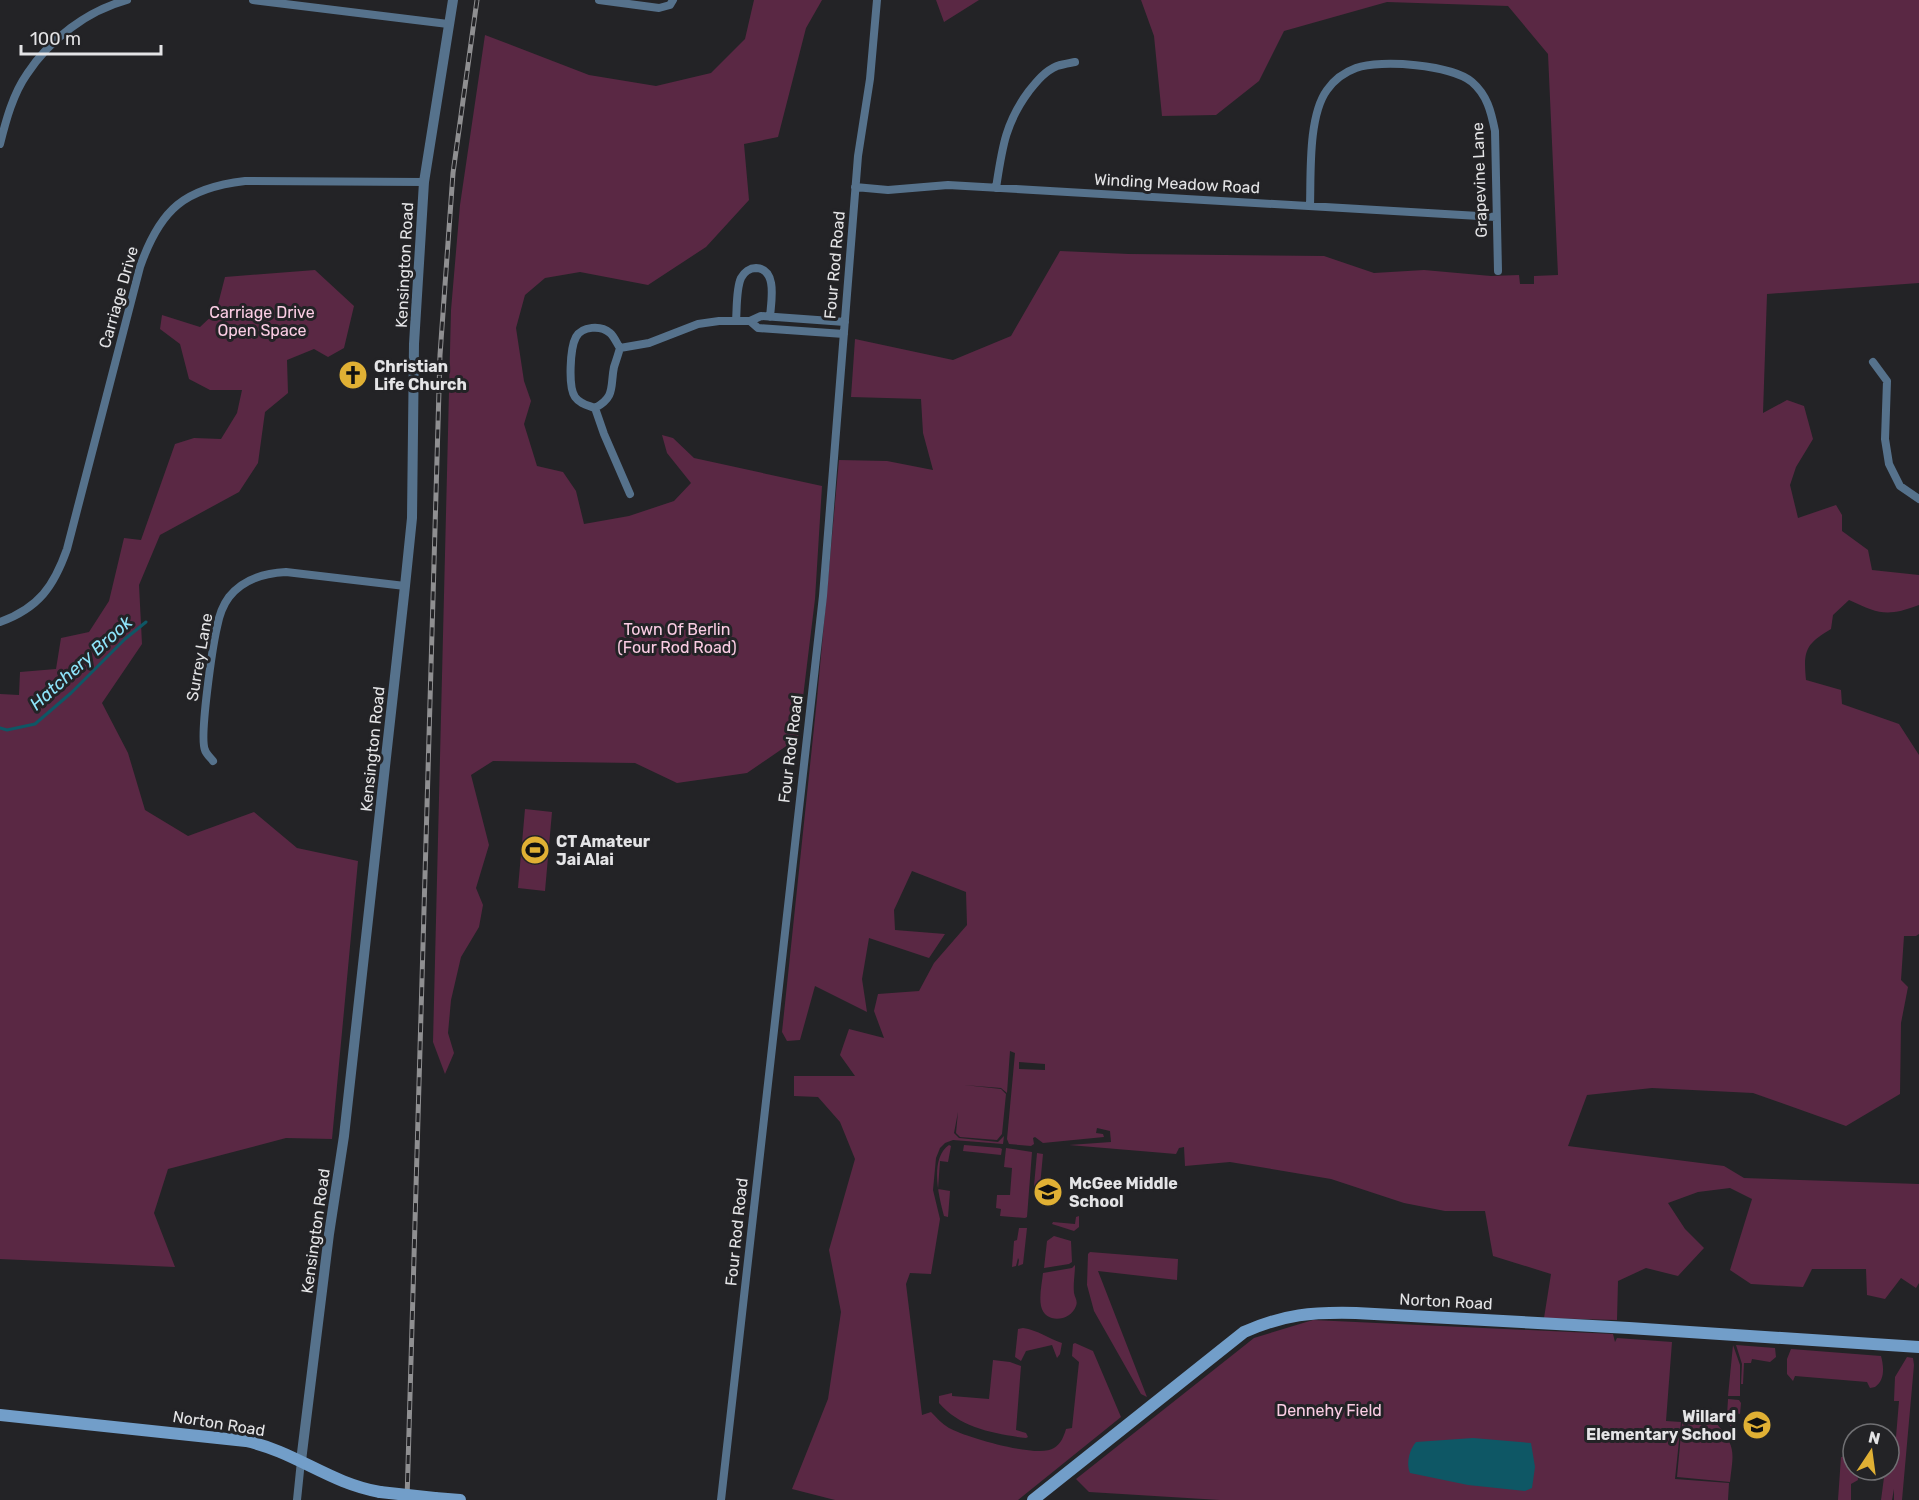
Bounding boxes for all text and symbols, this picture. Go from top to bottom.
scale bar [21,18,160,56]
text: 100 m [30,28,81,50]
street label: Grapevine Lane [1468,122,1491,238]
street label: Winding Meadow Road [1093,170,1260,197]
street label: Kensington Road [392,202,417,328]
street label: Four Rod Road [820,210,849,320]
street label: Carriage Drive [95,244,142,350]
park label: Carriage Drive Open Space [209,303,315,340]
place label: Christian Life Church [374,357,467,394]
church icon: Christian Life Church [337,359,369,391]
water label: Hatchery Brook [25,611,138,715]
street label: Surrey Lane [182,612,217,703]
park label: Town Of Berlin (Four Rod Road) [617,620,737,657]
street label: Kensington Road [356,685,389,813]
street label: Four Rod Road [774,694,807,804]
place label: CT Amateur Jai Alai [556,832,651,869]
sports icon: CT Amateur Jai Alai [519,834,551,866]
street label: Kensington Road [297,1167,334,1295]
place label: McGee Middle School [1069,1174,1178,1211]
school or university icon: McGee Middle School [1032,1176,1064,1208]
street label: Four Rod Road [721,1177,752,1287]
street label: Norton Road [1399,1290,1493,1313]
park label: Dennehy Field [1276,1401,1382,1420]
street label: Norton Road [171,1407,267,1440]
place label: Willard Elementary School [1586,1407,1736,1444]
school or university icon: Willard Elementary School [1741,1409,1773,1441]
north arrow [1841,1422,1901,1482]
text: N [1867,1427,1882,1448]

